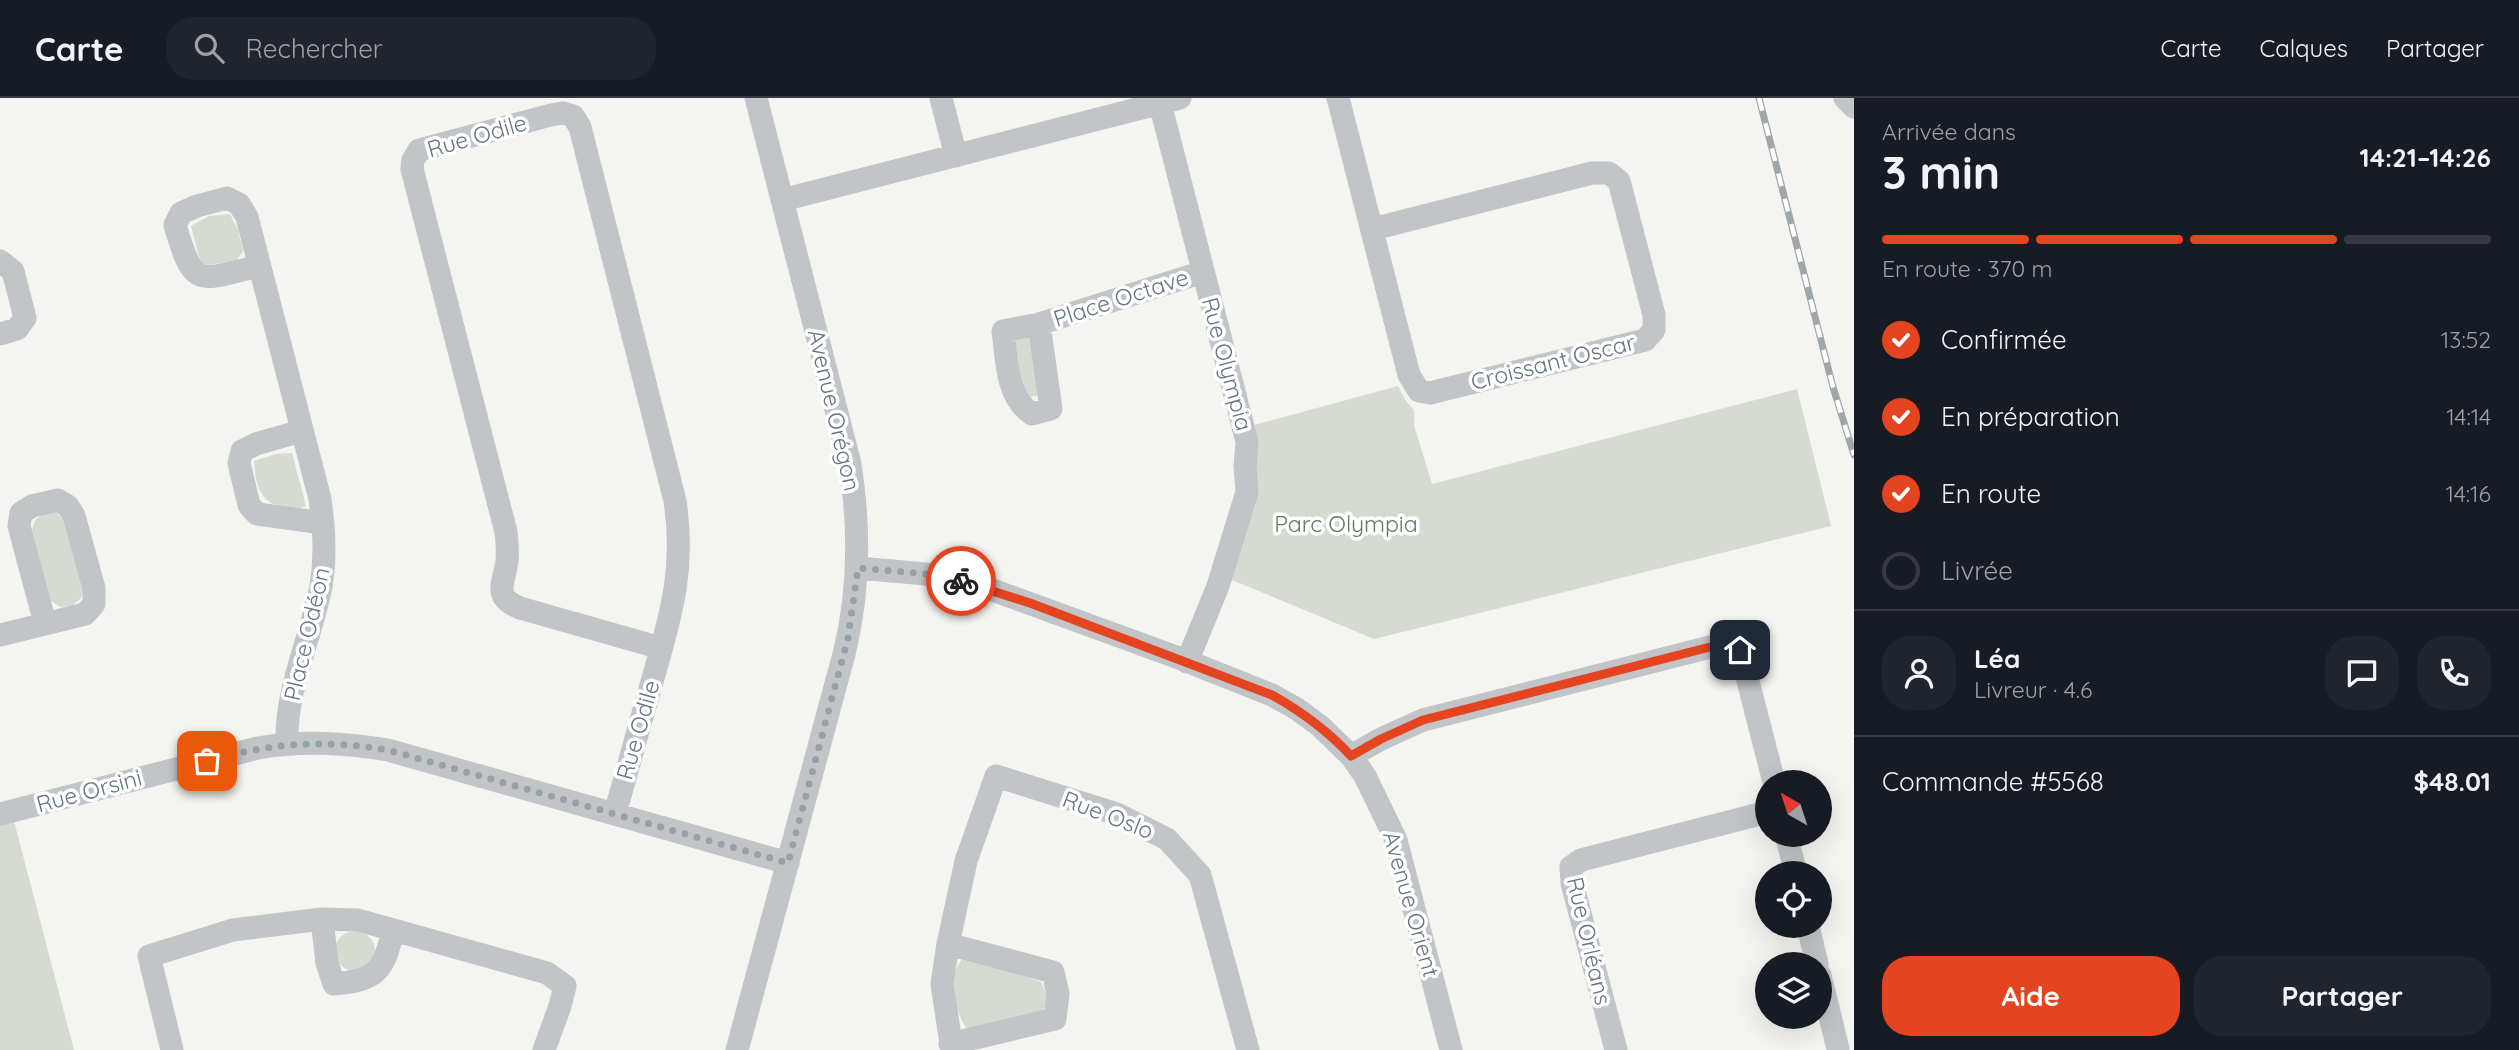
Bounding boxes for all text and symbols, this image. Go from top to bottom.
search box [166,17,656,80]
text: Carte [35,28,124,69]
icon: search [190,29,228,67]
text: Rechercher [246,32,383,65]
text: Carte [2160,33,2222,63]
text: Calques [2260,33,2348,63]
text: Partager [2386,33,2484,63]
street label: Rue Odile [424,107,530,164]
text: Arrivée dans [1882,117,2016,146]
text: 14:21–14:26 [2360,141,2491,174]
text: 3 min [1882,143,2000,201]
text: En route · 370 m [1882,254,2052,283]
street label: Place Octave [1050,262,1192,333]
street label: Rue Olympia [1196,294,1259,434]
icon: check [1882,321,1920,359]
text: Confirmée [1941,323,2067,356]
text: 13:52 [2441,325,2491,354]
street label: Avenue Orégon [802,326,867,493]
street label: Croissant Oscar [1468,327,1638,396]
icon: check [1882,398,1920,436]
text: En préparation [1941,400,2120,433]
text: 14:14 [2446,402,2491,431]
icon: check [1882,475,1920,513]
text: En route [1941,477,2041,510]
text: 14:16 [2446,479,2491,508]
park label: Parc Olympia [1274,509,1418,538]
courier [926,546,996,616]
text: Livrée [1941,554,2013,587]
icon: bike [942,562,980,600]
street label: Place Odéon [277,564,336,703]
pin [1710,620,1770,680]
icon: home [1721,631,1759,669]
button: person [1882,636,1956,710]
button: chat [2325,636,2399,710]
button: phone [2417,636,2491,710]
text: Léa [1974,642,2020,675]
text: Livreur · 4.6 [1974,675,2092,704]
street label: Rue Odile [609,677,666,783]
pin [177,731,237,791]
icon: bag [188,742,226,780]
street label: Rue Orsini [33,763,145,818]
text: Commande #5568 [1882,765,2104,798]
text: $48.01 [2413,765,2491,798]
north arrow [1755,770,1832,847]
map controls [1755,770,1832,1029]
street label: Rue Oslo [1059,784,1158,845]
street label: Avenue Orient [1377,828,1446,980]
button: locate [1755,861,1832,938]
street label: Rue Orléans [1561,874,1618,1008]
button: layers [1755,952,1832,1029]
button: Aide [1882,956,2180,1036]
button: Partager [2194,956,2491,1036]

